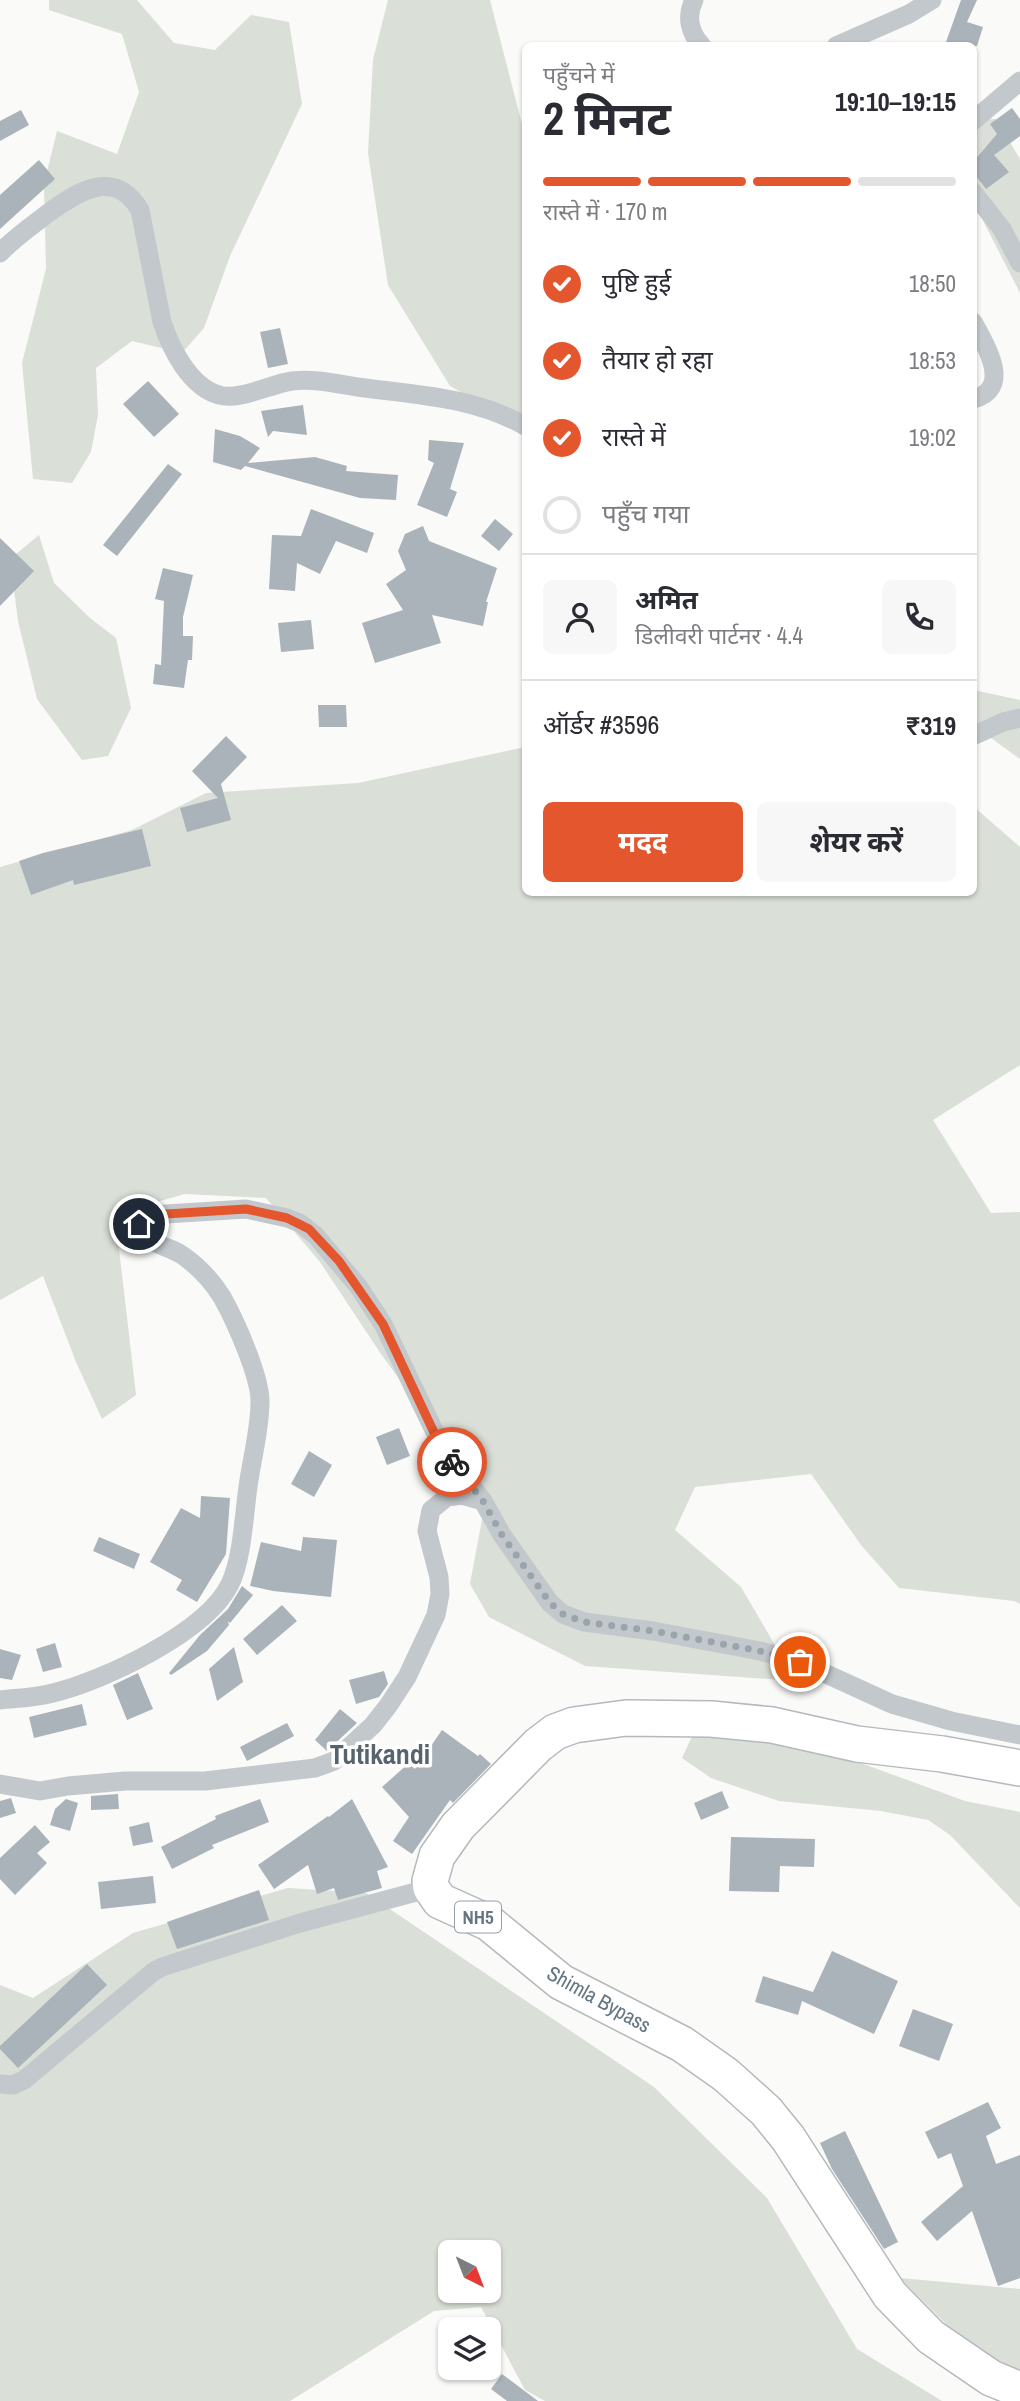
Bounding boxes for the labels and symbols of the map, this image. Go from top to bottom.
pin [109,1194,169,1254]
courier [417,1427,487,1497]
pin [770,1632,830,1692]
district label: Tutikandi [330,1735,430,1773]
road number: NH5 [455,1901,501,1932]
street label: Shimla Bypass [542,1958,656,2040]
north arrow [438,2240,500,2303]

